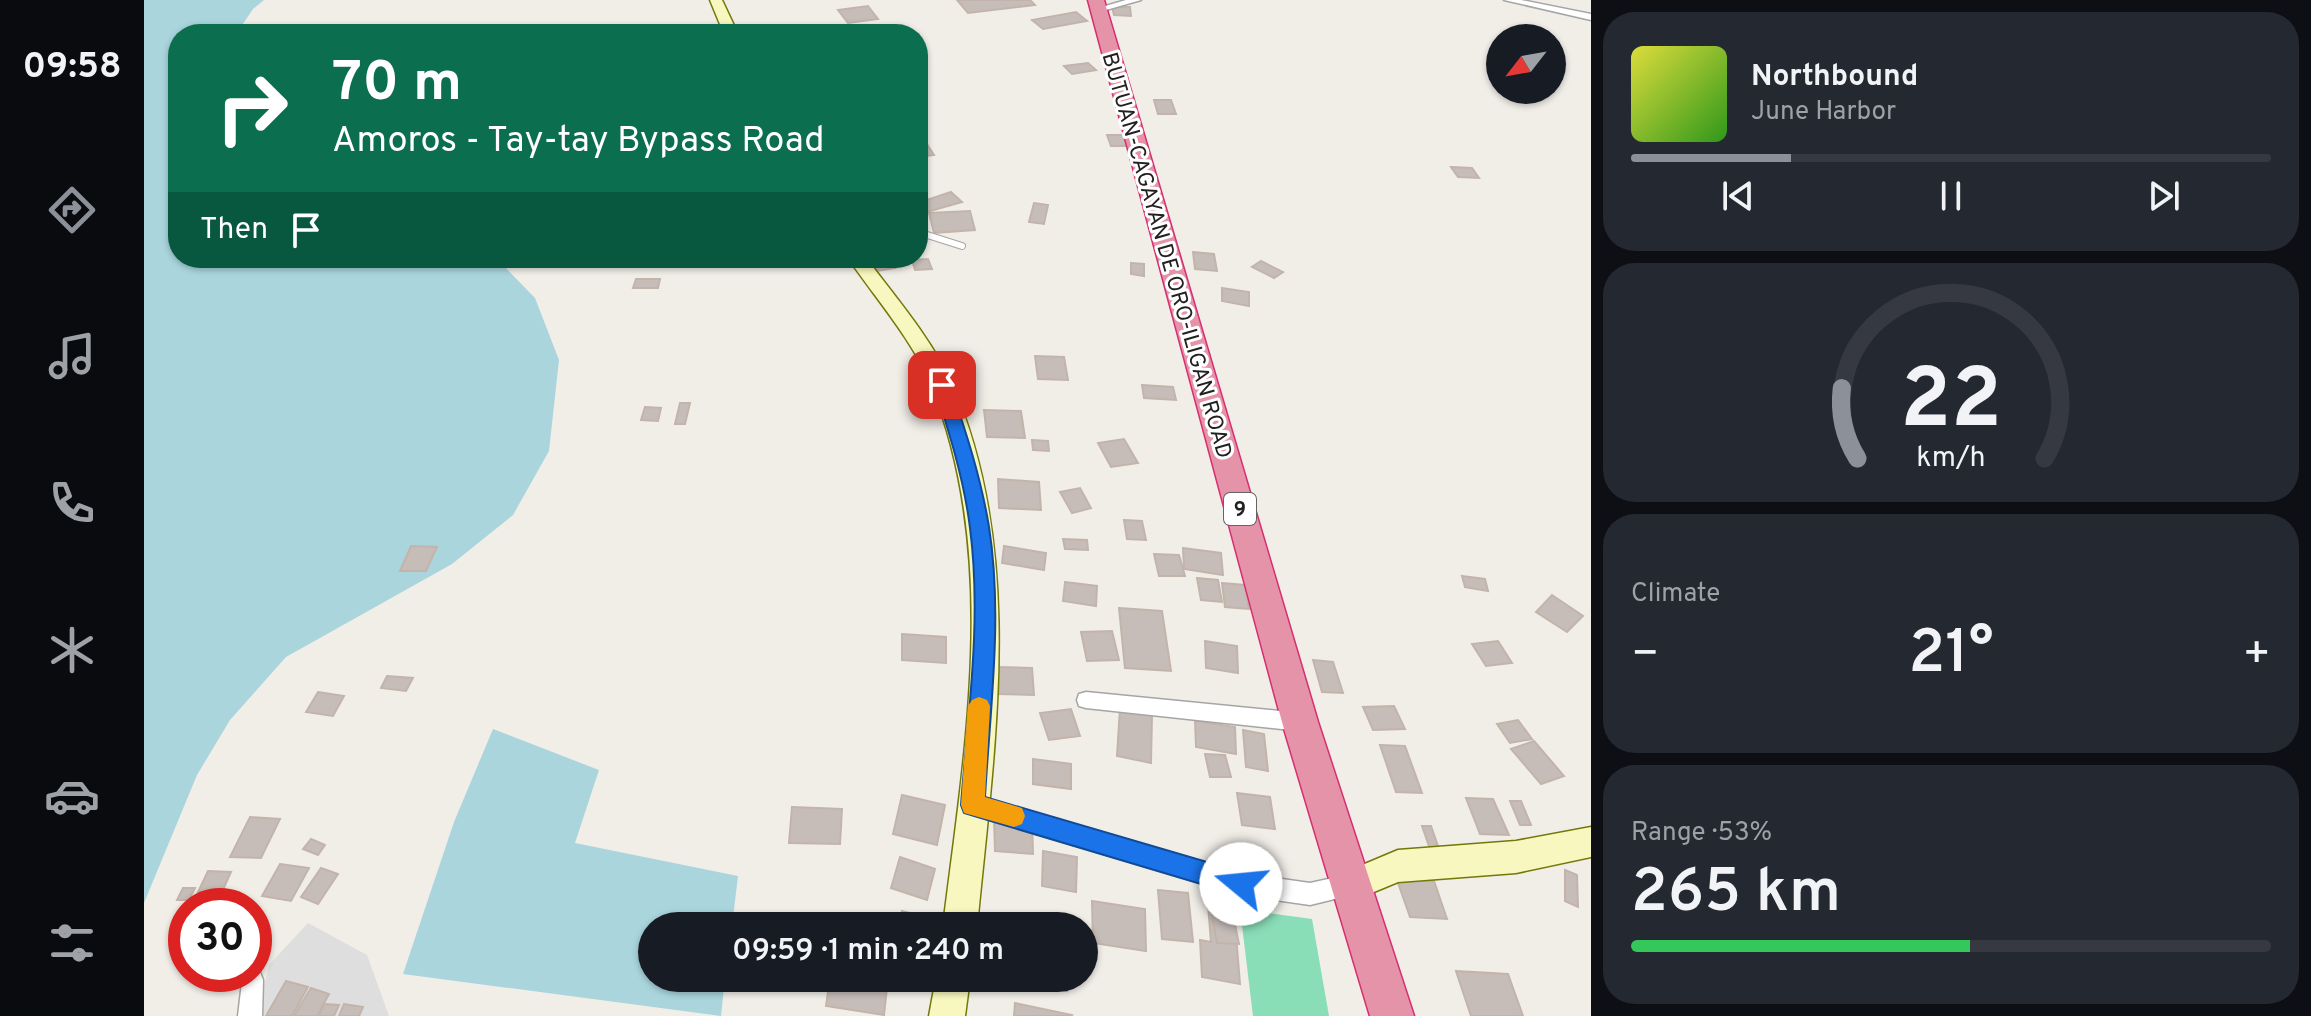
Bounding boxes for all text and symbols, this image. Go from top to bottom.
north arrow [1486,24,1566,104]
map controls [1486,24,1566,104]
text: 09:58 [22,45,122,91]
street label: BUTUAN-CAGAYAN DE ORO-ILIGAN ROAD [1095,49,1237,462]
text: 70 m [332,50,462,120]
icon: right [200,56,304,160]
text: Northbound [1751,59,1918,96]
text: June Harbor [1751,96,1896,129]
text: Amoros - Tay-tay Bypass Road [332,119,824,165]
icon: previous [1716,174,1760,218]
icon: pause [1929,174,1973,218]
icon: next [2142,174,2186,218]
icon: directions [44,182,100,238]
icon: arrive [284,208,328,252]
text: Then [200,212,268,249]
icon: music [44,328,100,384]
pin [908,351,976,419]
text: 22 [1900,351,2002,456]
icon: arrive [920,363,964,407]
text: km/h [1916,441,1986,477]
icon: phone [44,475,100,531]
road number: 9 [1224,493,1256,525]
text: Climate [1631,578,1720,611]
text: 21° [1909,618,1994,694]
icon: climate [44,622,100,678]
text: − [1631,628,1659,684]
text: + [2243,628,2271,684]
icon: car [44,768,100,824]
text: Range · 53% [1631,817,1772,850]
position arrow [1199,842,1283,926]
text: 265 km [1631,857,1841,933]
speed limit sign: 30 [168,888,272,992]
icon: filters [44,915,100,971]
text: 09:59 · 1 min · 240 m [732,933,1004,970]

